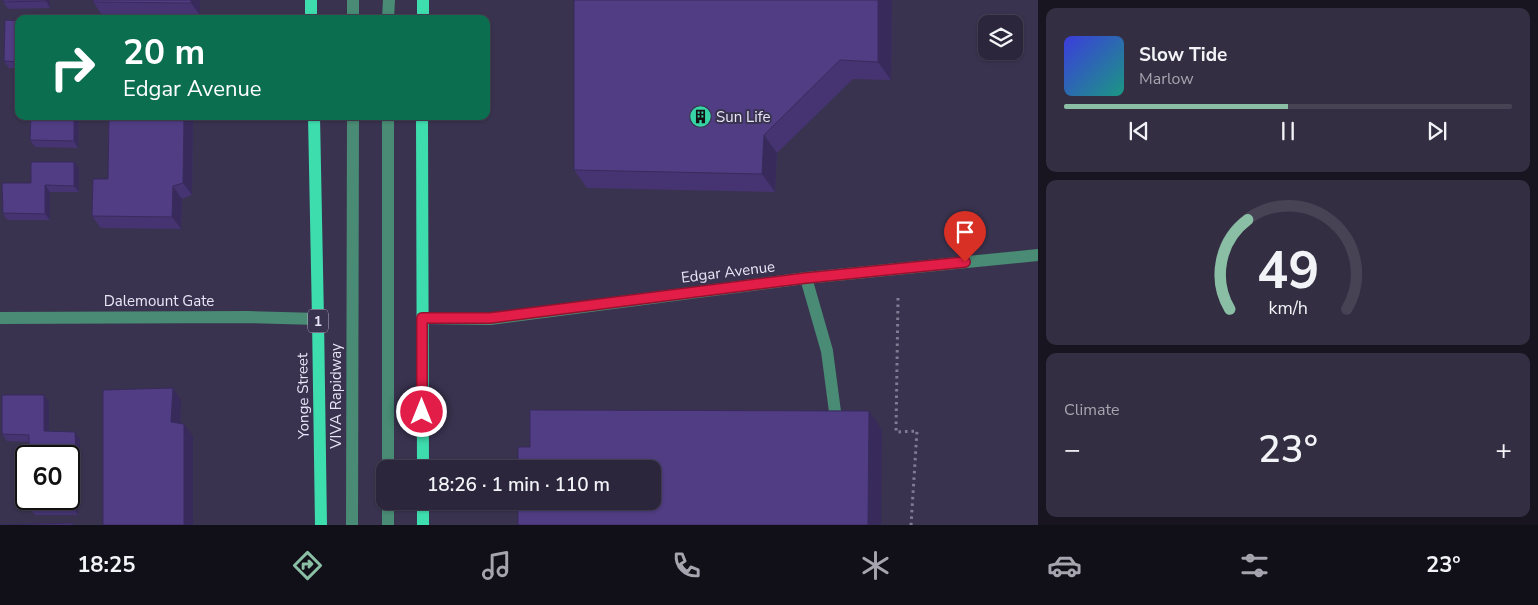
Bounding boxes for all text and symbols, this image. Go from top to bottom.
map controls [978,15,1023,60]
button: layers [978,15,1023,60]
text: 20 m [123,29,205,76]
icon: right [40,35,105,100]
text: Slow Tide [1139,42,1227,68]
text: Marlow [1139,68,1194,90]
text: Edgar Avenue [123,74,262,104]
building icon: Sun Life [688,105,712,129]
place label: Sun Life [716,107,770,127]
icon: previous [1125,117,1153,145]
icon: pause [1274,117,1302,145]
icon: next [1423,117,1451,145]
pin [944,211,986,262]
icon: arrive [951,218,979,246]
text: 49 [1257,235,1319,306]
street label: Edgar Avenue [680,256,776,288]
street label: Dalemount Gate [104,291,214,311]
text: km/h [1268,296,1308,320]
road number: 1 [308,310,328,332]
street label: VIVA Rapidway [326,343,346,450]
street label: Yonge Street [292,352,314,440]
position arrow [395,385,447,437]
text: Climate [1064,399,1119,421]
text: 23° [1258,424,1318,475]
text: − [1064,431,1081,469]
text: + [1495,431,1512,469]
speed limit sign: 60 [15,445,80,510]
text: 18:26 · 1 min · 110 m [427,472,610,498]
icon: directions [290,548,325,583]
icon: music [479,548,514,583]
icon: phone [669,548,704,583]
icon: climate [858,548,893,583]
icon: car [1047,548,1082,583]
icon: filters [1237,548,1272,583]
text: 18:25 [77,550,135,580]
text: 23° [1426,550,1461,580]

